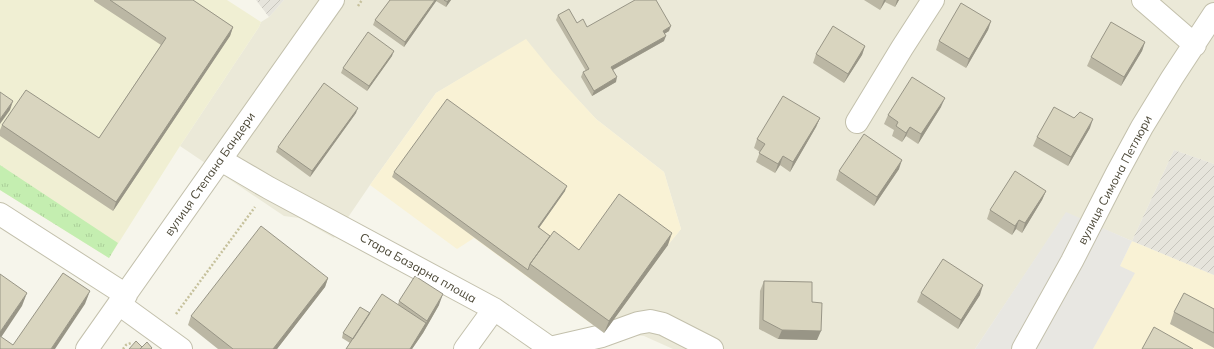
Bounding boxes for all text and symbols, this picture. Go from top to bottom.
street label: вулиця Степана Бандери [161,109,258,238]
street label: вулиця Симона Петлюри [1074,113,1155,247]
street label: Стара Базарна площа [357,229,479,306]

